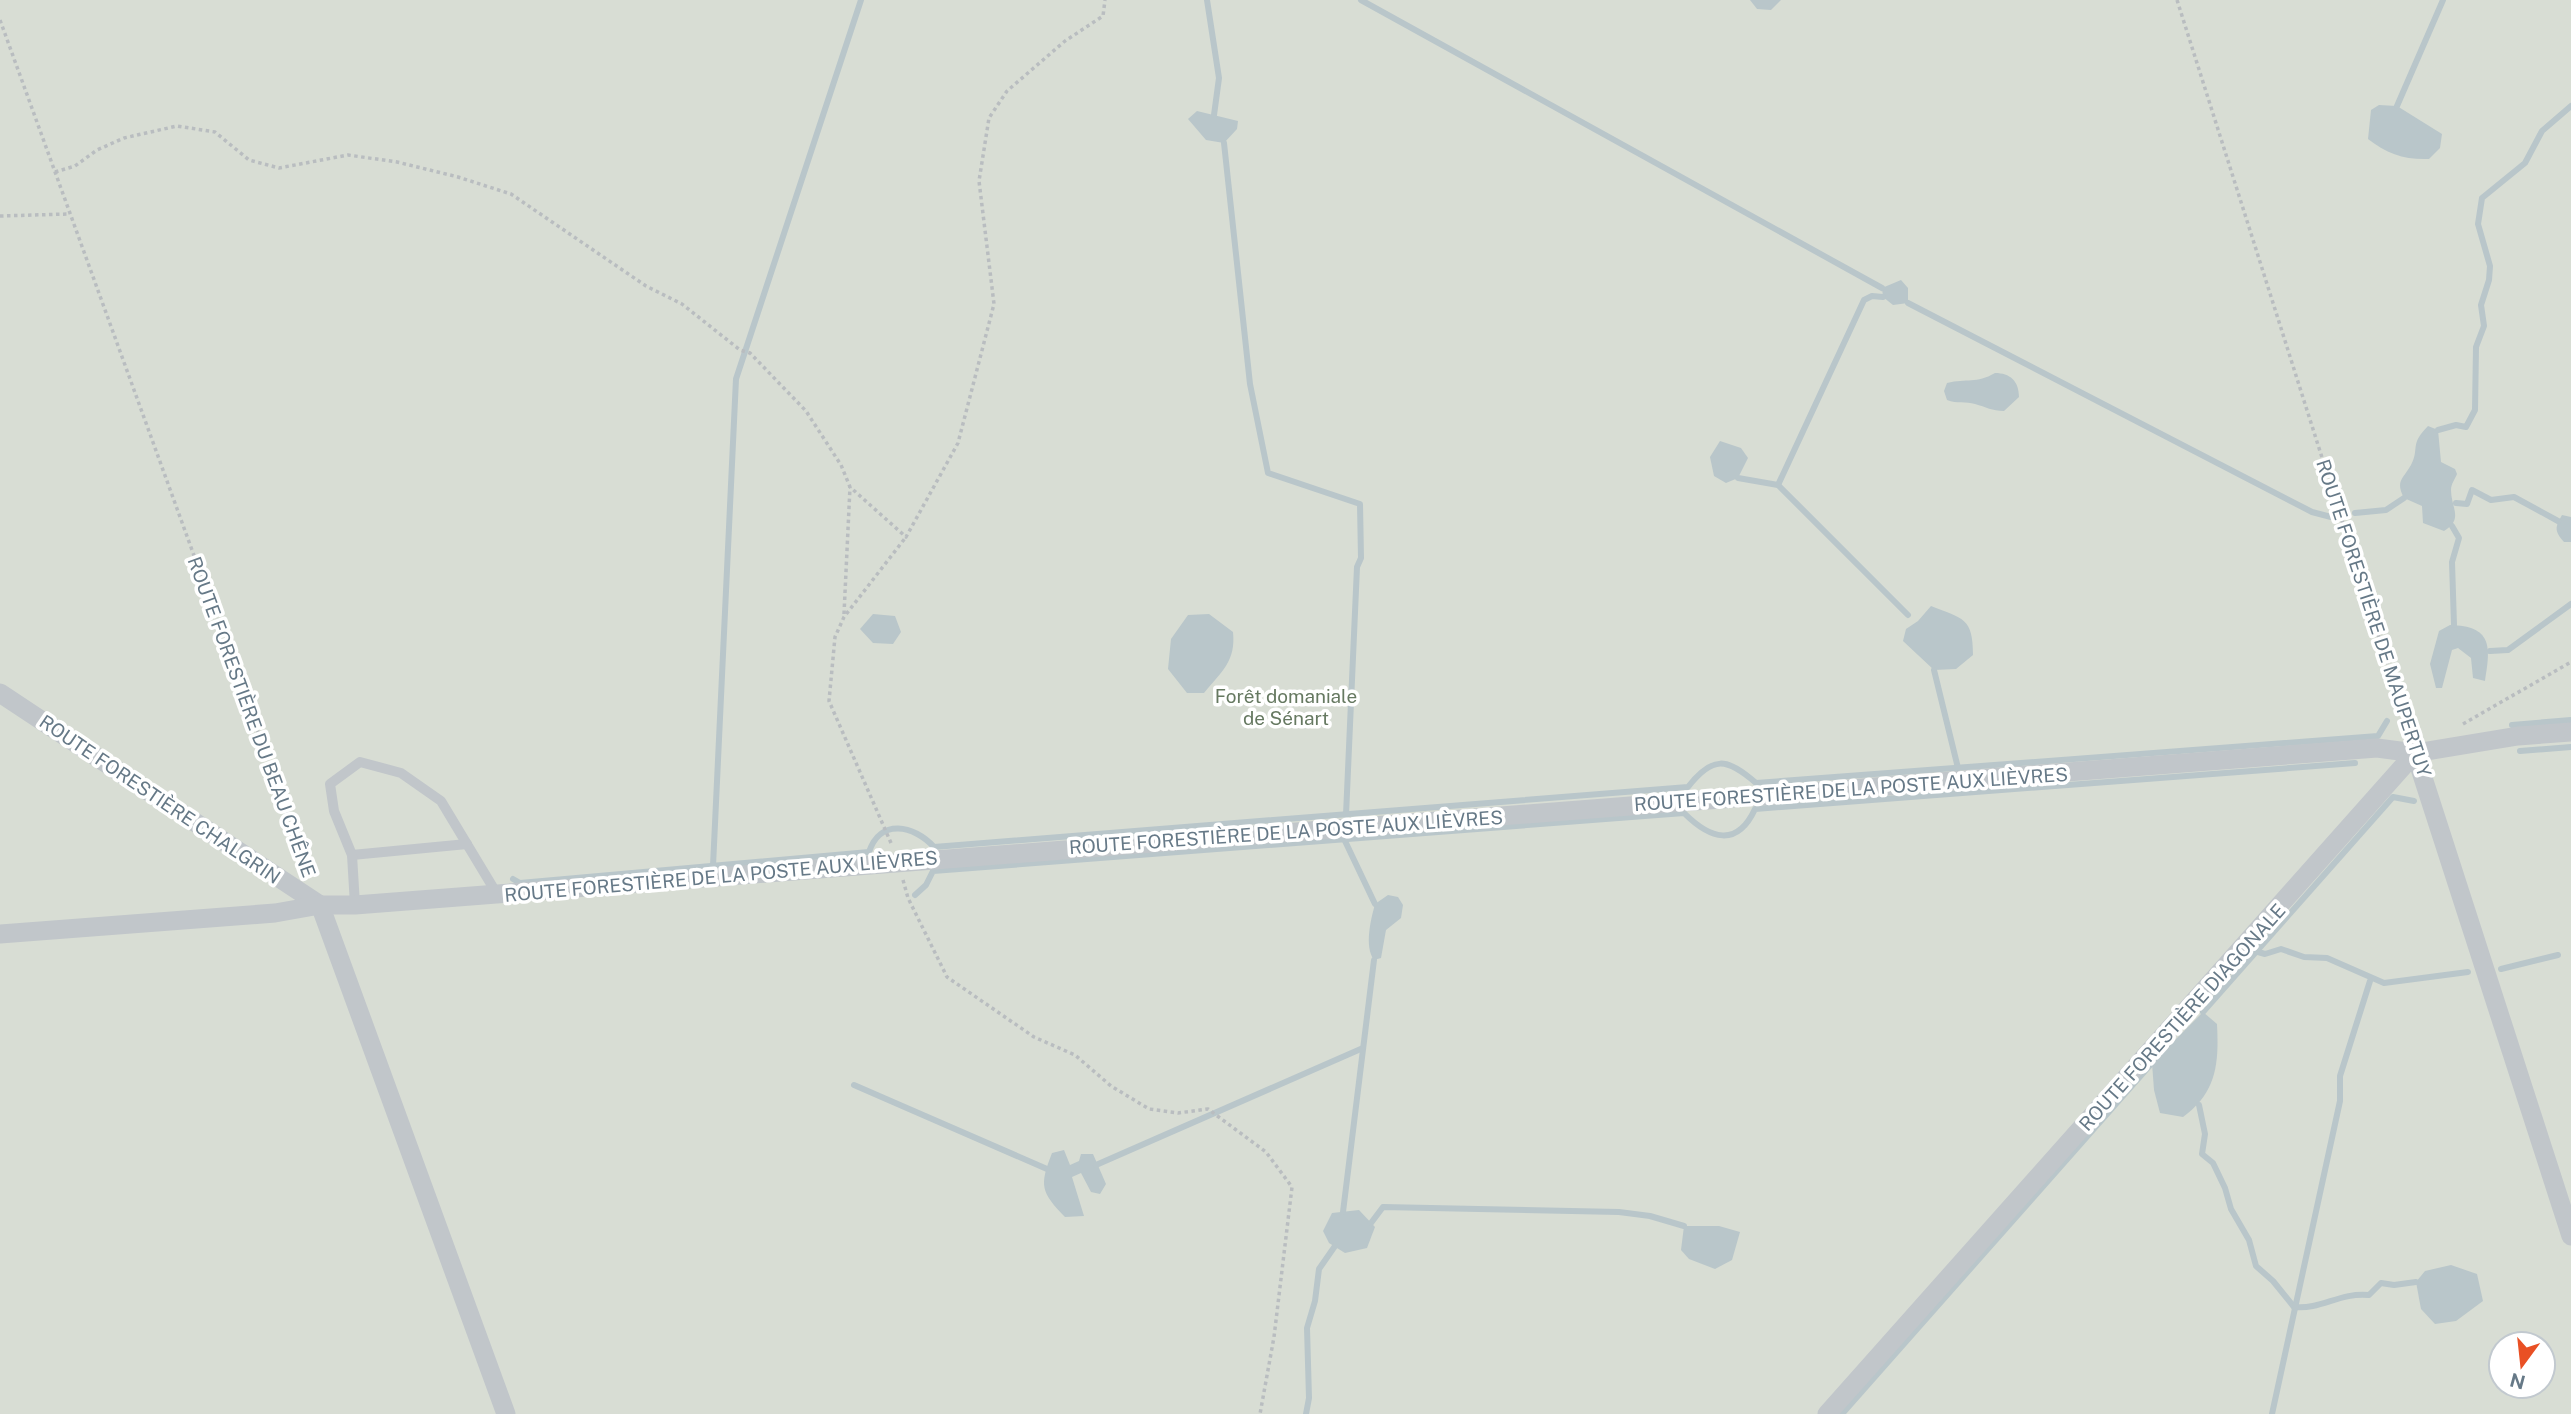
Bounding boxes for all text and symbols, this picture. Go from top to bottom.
street label: ROUTE FORESTIÈRE DE MAUPERTUY [2312,456,2436,780]
street label: ROUTE FORESTIÈRE DU BEAU CHÊNE [184,554,320,880]
park label: Forêt domaniale de Sénart [1215,685,1357,729]
street label: ROUTE FORESTIÈRE CHALGRIN [35,710,285,888]
street label: ROUTE FORESTIÈRE DE LA POSTE AUX LIÈVRES [1633,763,2069,815]
street label: ROUTE FORESTIÈRE DE LA POSTE AUX LIÈVRES [1068,806,1504,858]
street label: ROUTE FORESTIÈRE DE LA POSTE AUX LIÈVRES [503,846,939,906]
street label: ROUTE FORESTIÈRE DIAGONALE [2074,899,2290,1135]
north arrow [2487,1330,2557,1400]
text: N [2508,1369,2528,1394]

